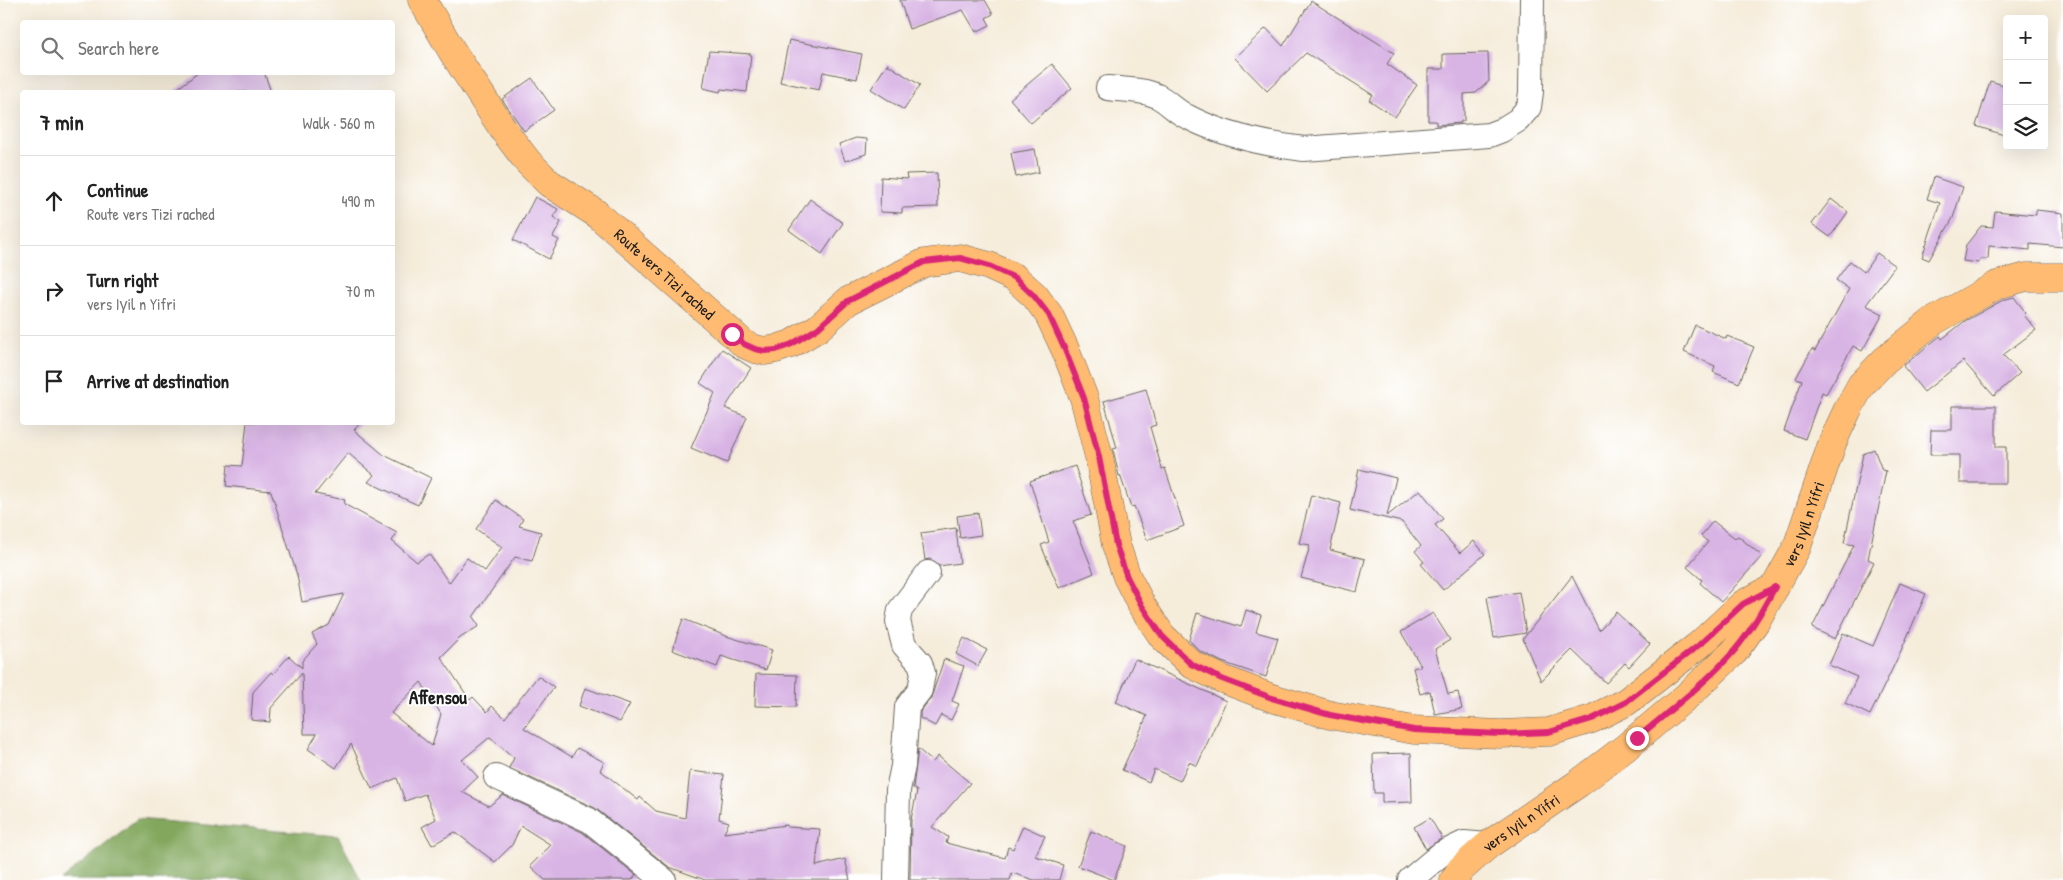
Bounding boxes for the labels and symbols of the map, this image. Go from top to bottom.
street label: Route vers Tizi rached [610,223,720,324]
route start [721,323,744,346]
street label: vers Iγil n Yifri [1777,478,1829,570]
district label: Affensou [409,684,467,710]
route end [1626,727,1649,750]
street label: vers Iγil n Yifri [1477,788,1564,856]

